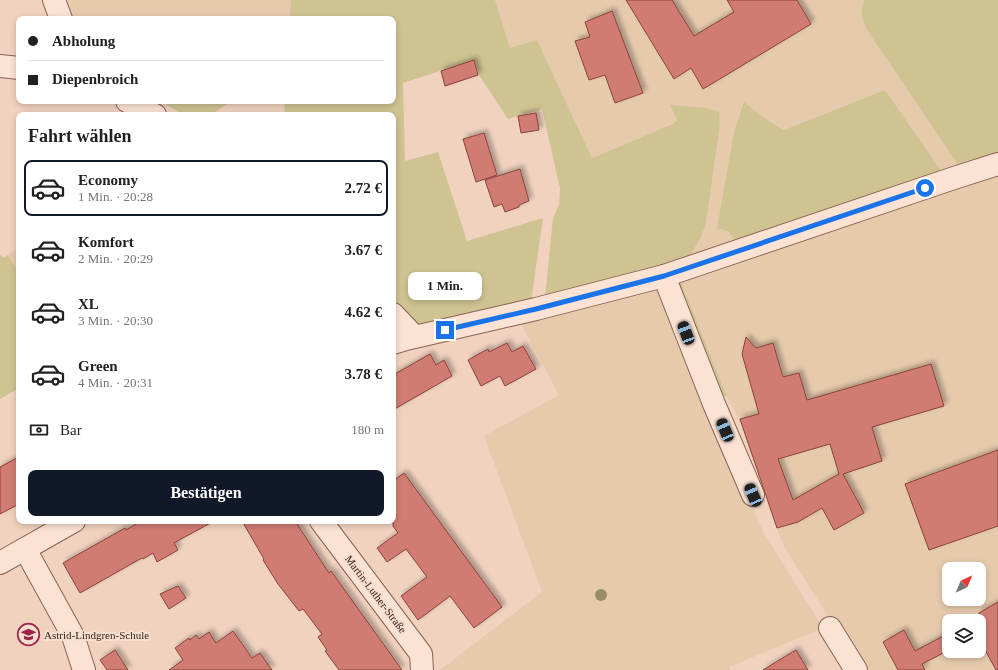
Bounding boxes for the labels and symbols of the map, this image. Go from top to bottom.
route start [916,179,934,197]
callout: 1 Min. [408,272,482,300]
car [676,320,696,346]
route end [436,321,454,339]
car [715,417,735,443]
car [743,482,763,508]
street label: Martin-Luther-Straße [343,553,409,635]
north arrow [942,562,986,606]
school or university icon: Astrid-Lindgren-Schule [15,622,41,648]
place label: Astrid-Lindgren-Schule [44,629,149,641]

